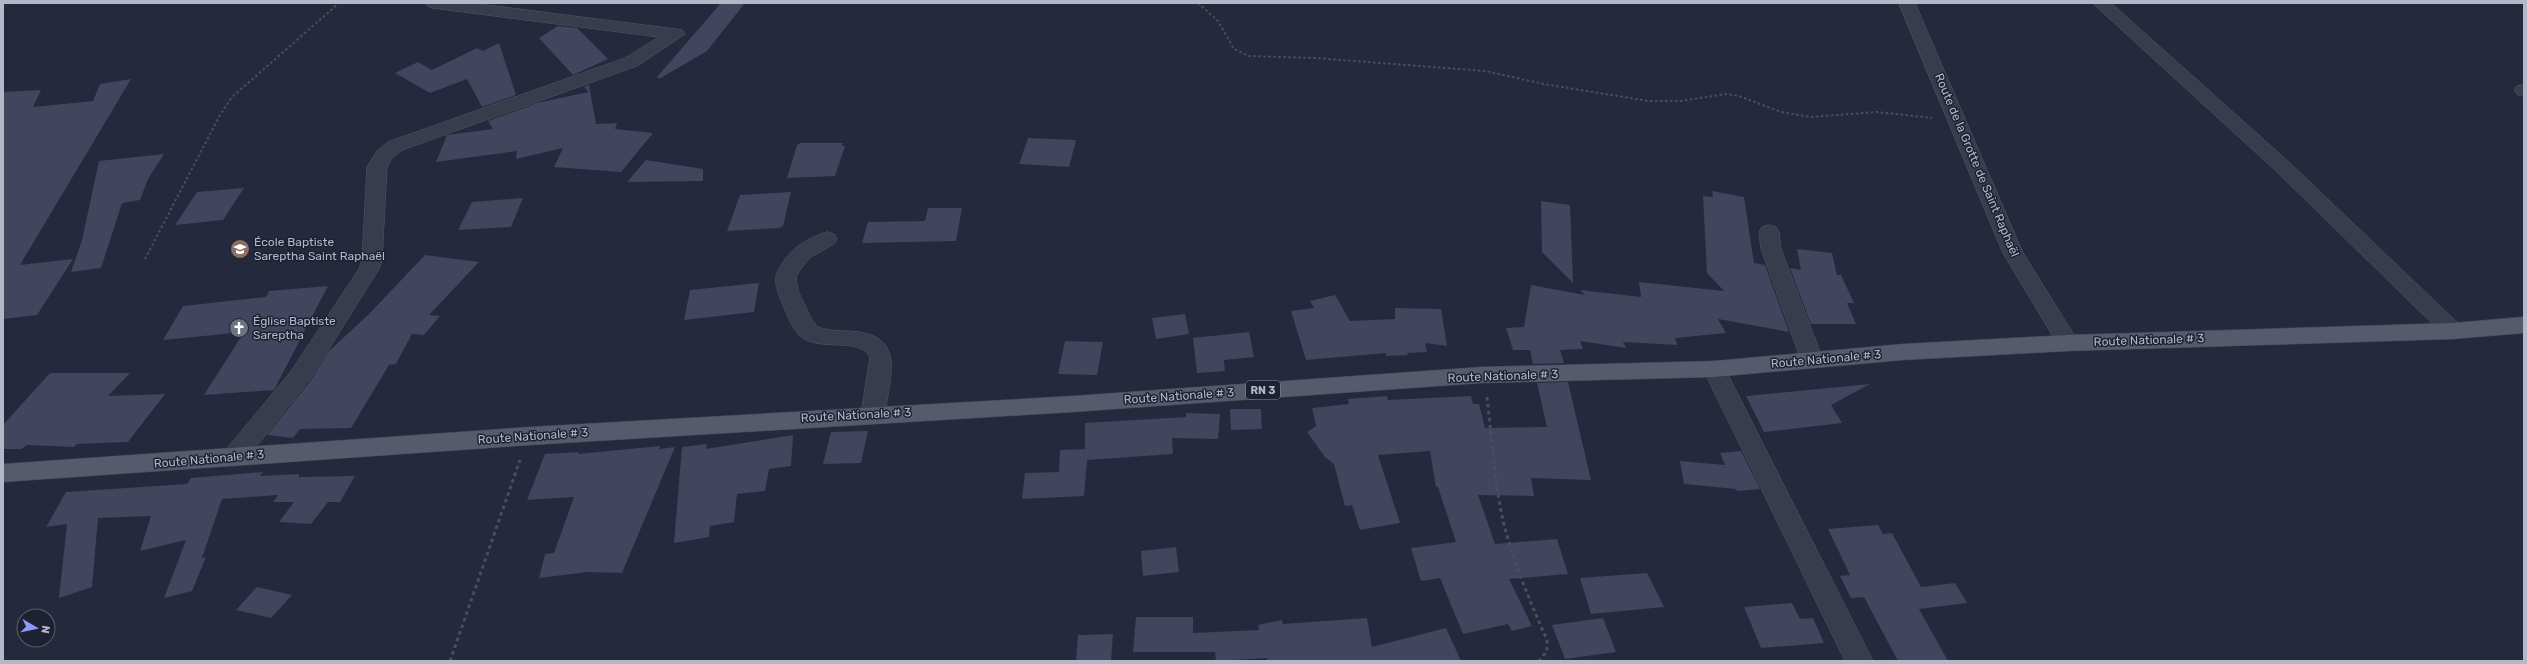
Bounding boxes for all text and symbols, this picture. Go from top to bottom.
street label: Route de la Grotte de Saint Raphaël [1932,71,2022,259]
place label: École Baptiste Sareptha Saint Raphaël [254,235,385,263]
school or university icon: École Baptiste Sareptha Saint Raphaël [229,238,251,260]
place label: Église Baptiste Sareptha [253,314,336,342]
church icon: Église Baptiste Sareptha [228,317,250,339]
street label: Route Nationale # 3 [2093,331,2205,349]
street label: Route Nationale # 3 [1770,347,1882,371]
street label: Route Nationale # 3 [1447,367,1559,385]
road number: RN 3 [1246,381,1280,399]
street label: Route Nationale # 3 [1123,385,1235,407]
street label: Route Nationale # 3 [800,405,912,425]
street label: Route Nationale # 3 [477,425,589,447]
street label: Route Nationale # 3 [153,447,265,471]
north arrow [16,608,56,648]
text: N [38,625,52,634]

